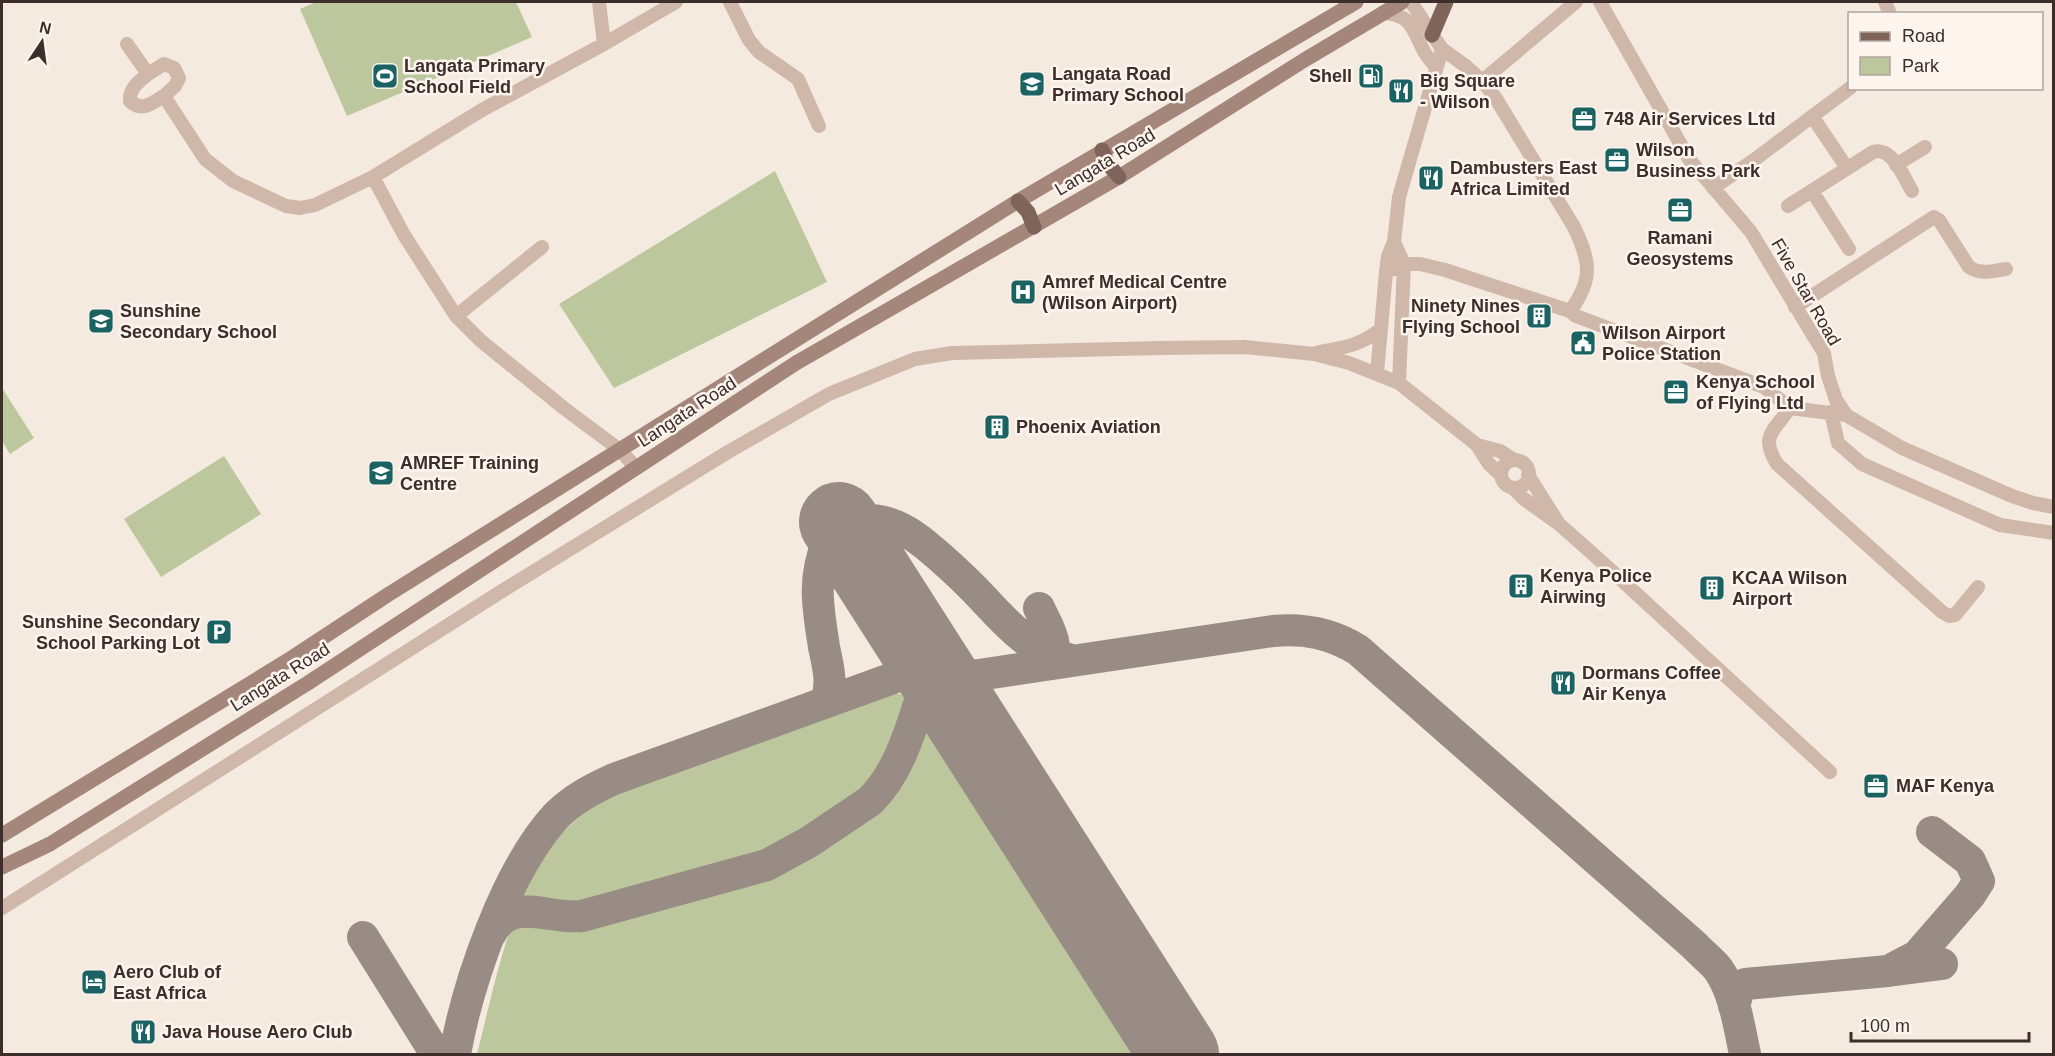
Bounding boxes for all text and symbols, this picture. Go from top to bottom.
north arrow [12,12,72,72]
legend [1848,12,2043,90]
text: N [38,18,53,37]
text: Road [1902,26,1945,46]
place label: Langata Primary School Field [404,56,545,97]
text: Park [1902,56,1940,76]
sports icon: Langata Primary School Field [370,61,400,91]
fuel station icon: Shell [1356,61,1386,91]
place label: Langata Road Primary School [1052,64,1184,105]
place label: Shell [1309,66,1352,86]
school or university icon: Langata Road Primary School [1017,69,1047,99]
place label: Big Square - Wilson [1420,71,1515,112]
restaurant icon: Big Square - Wilson [1386,76,1416,106]
office icon: 748 Air Services Ltd [1569,104,1599,134]
place label: 748 Air Services Ltd [1604,109,1775,129]
street label: Langata Road [1051,124,1159,200]
place label: Wilson Business Park [1636,140,1761,181]
office icon: Wilson Business Park [1602,145,1632,175]
place label: Dambusters East Africa Limited [1450,158,1597,199]
restaurant icon: Dambusters East Africa Limited [1416,163,1446,193]
office icon: Ramani Geosystems [1665,195,1695,225]
place label: Ramani Geosystems [1626,228,1734,269]
street label: Five Star Road [1767,235,1845,349]
place label: Amref Medical Centre (Wilson Airport) [1042,272,1227,313]
hospital icon: Amref Medical Centre (Wilson Airport) [1008,277,1038,307]
place label: Ninety Nines Flying School [1402,296,1520,337]
place label: Sunshine Secondary School [120,301,277,342]
building icon: Ninety Nines Flying School [1524,301,1554,331]
school or university icon: Sunshine Secondary School [86,306,116,336]
place label: Wilson Airport Police Station [1602,323,1725,364]
public building icon: Wilson Airport Police Station [1568,328,1598,358]
place label: Kenya School of Flying Ltd [1696,372,1815,413]
street label: Langata Road [634,373,740,451]
office icon: Kenya School of Flying Ltd [1661,377,1691,407]
building icon: Phoenix Aviation [982,412,1012,442]
place label: Phoenix Aviation [1016,417,1161,437]
place label: AMREF Training Centre [400,453,539,494]
school or university icon: AMREF Training Centre [366,458,396,488]
place label: Kenya Police Airwing [1540,566,1652,607]
place label: KCAA Wilson Airport [1732,568,1847,609]
building icon: Kenya Police Airwing [1506,571,1536,601]
building icon: KCAA Wilson Airport [1697,573,1727,603]
place label: Sunshine Secondary School Parking Lot [22,612,200,653]
parking icon: Sunshine Secondary School Parking Lot [204,617,234,647]
street label: Langata Road [227,639,333,715]
place label: Dormans Coffee Air Kenya [1582,663,1721,704]
restaurant icon: Dormans Coffee Air Kenya [1548,668,1578,698]
office icon: MAF Kenya [1861,771,1891,801]
place label: MAF Kenya [1896,776,1995,796]
place label: Aero Club of East Africa [113,962,222,1003]
hotel icon: Aero Club of East Africa [79,967,109,997]
scale bar [1851,1005,2030,1043]
text: 100 m [1860,1016,1910,1036]
restaurant icon: Java House Aero Club [128,1017,158,1047]
place label: Java House Aero Club [162,1022,352,1042]

